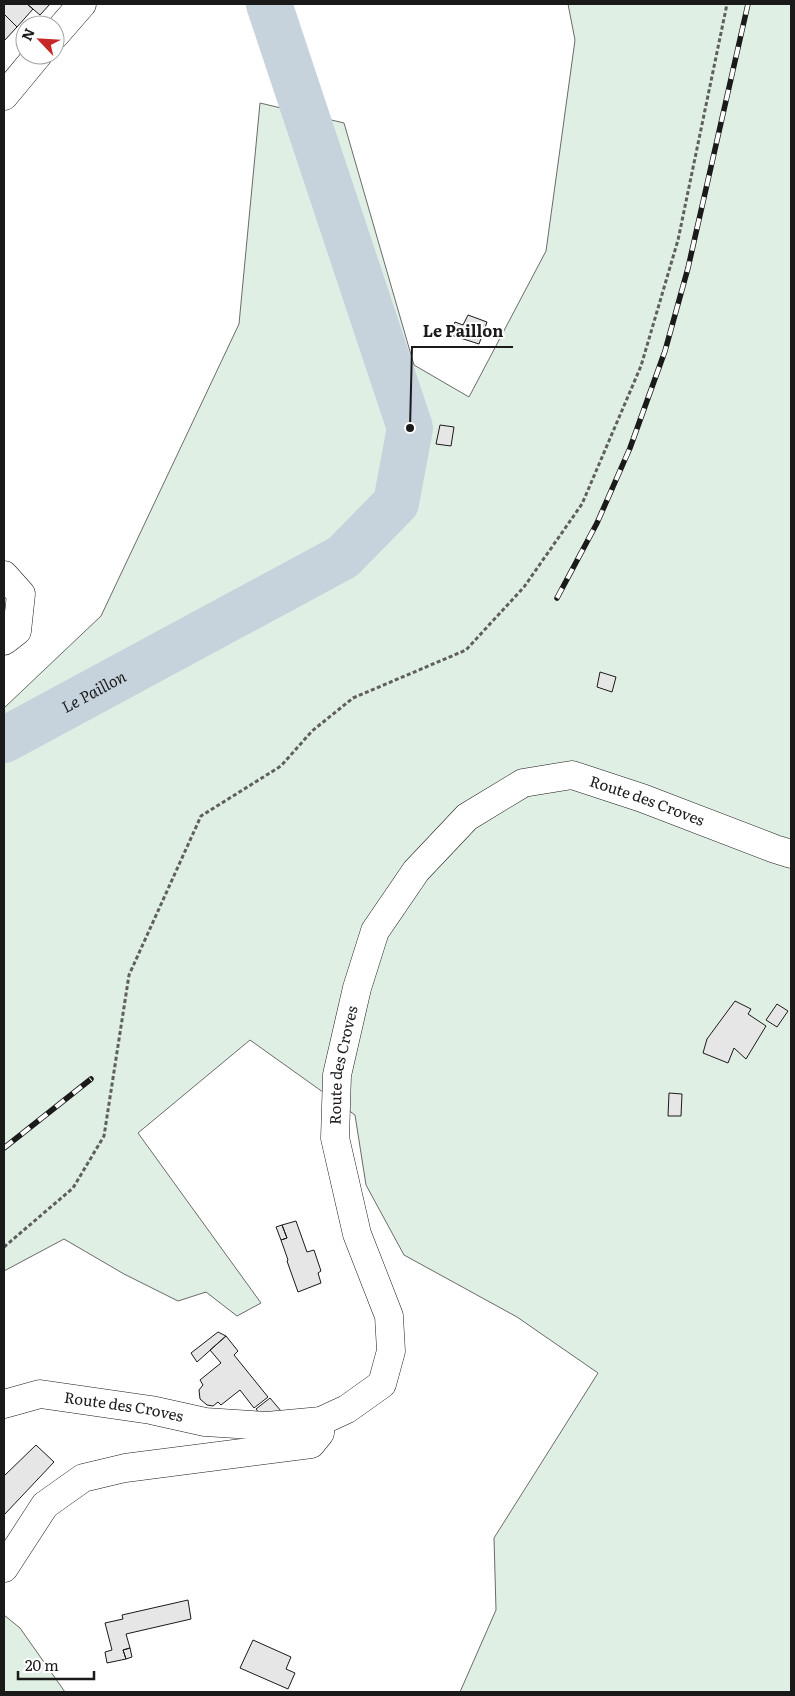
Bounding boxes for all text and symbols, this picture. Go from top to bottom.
north arrow [15,15,65,65]
text: N [16,24,39,44]
callout: Le Paillon [412,316,513,347]
text: Le Paillon [423,318,503,342]
water label: Le Paillon [57,663,130,718]
street label: Route des Croves [587,769,708,831]
street label: Route des Croves [322,1003,363,1125]
street label: Route des Croves [63,1385,186,1427]
scale bar [18,1648,94,1680]
text: 20 m [25,1653,59,1676]

